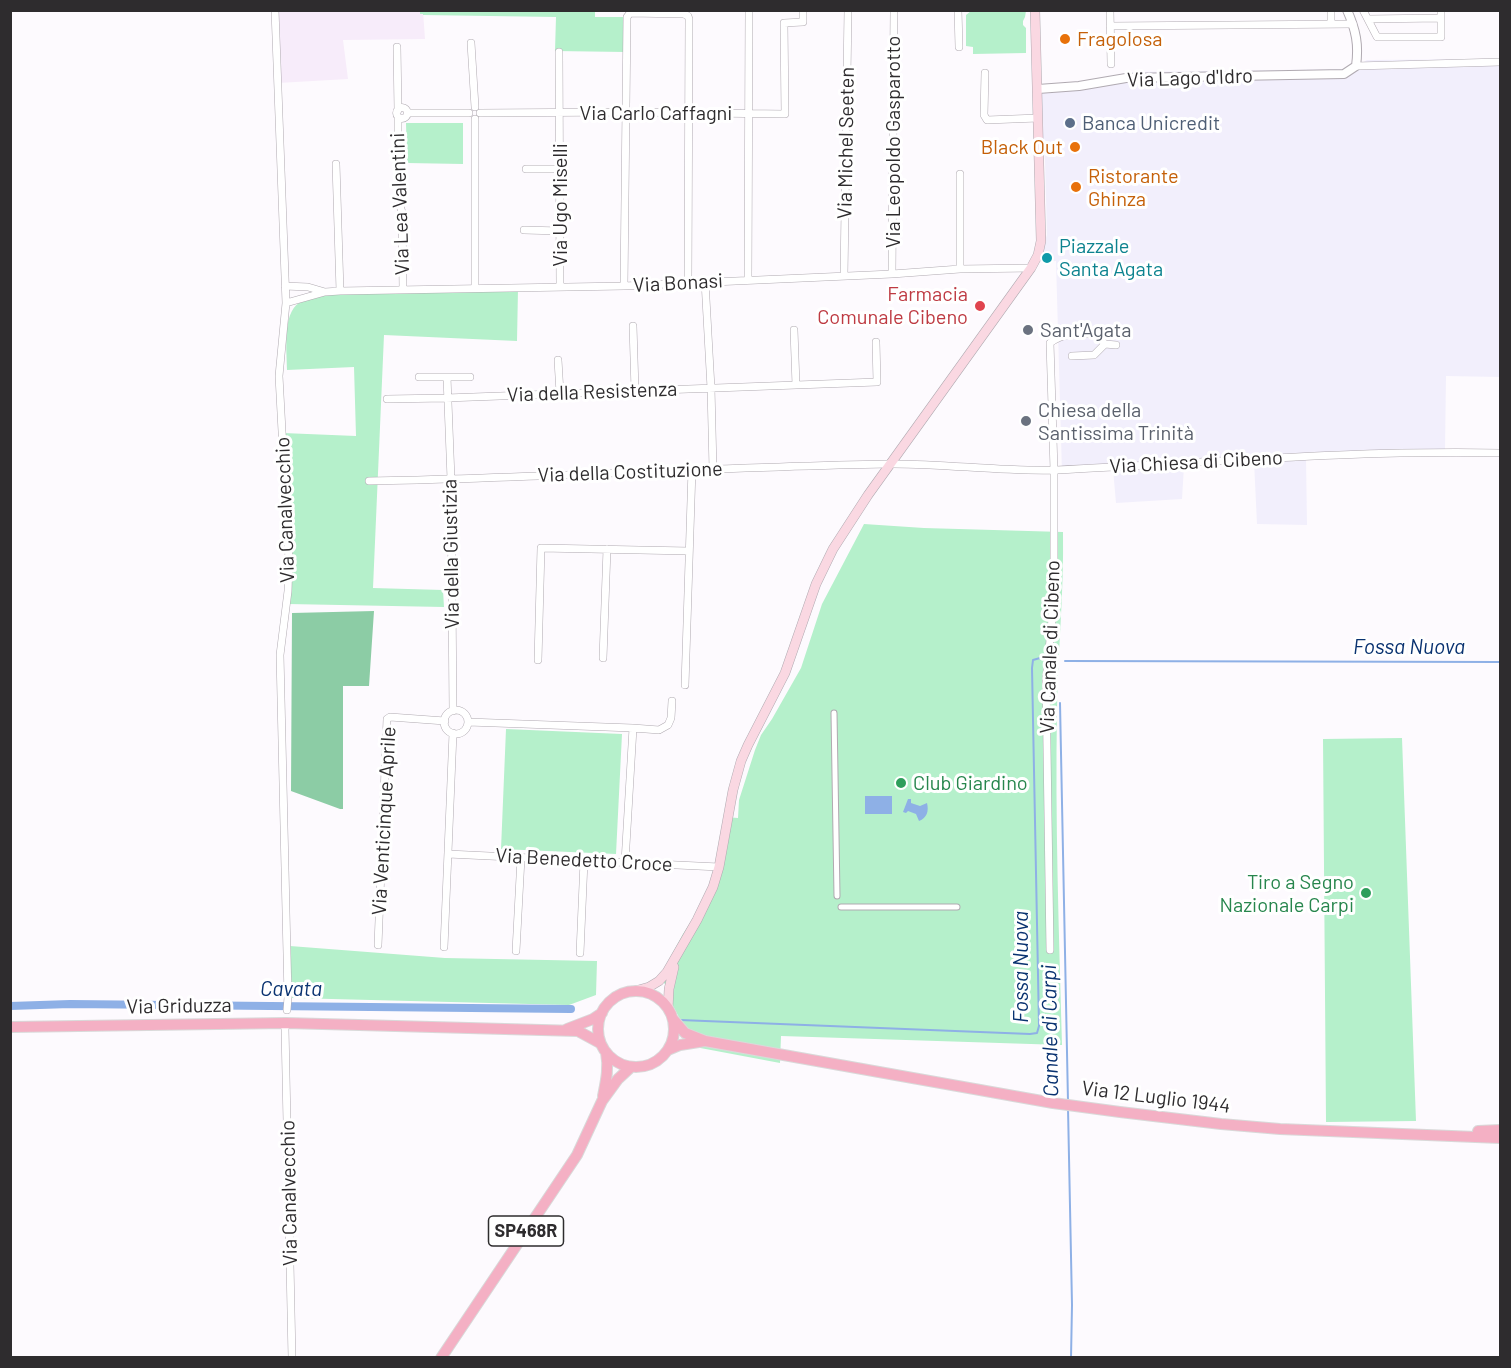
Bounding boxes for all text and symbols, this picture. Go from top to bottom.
place label: Fragolosa [1077,27,1163,51]
marker: Fragolosa [1058,32,1072,46]
street label: Via Leopoldo Gasparotto [881,36,905,248]
street label: Via Lago d'Idro [1127,64,1253,92]
street label: Via Michel Seeten [833,67,859,219]
street label: Via Carlo Caffagni [580,101,732,125]
place label: Banca Unicredit [1082,111,1220,135]
marker: Banca Unicredit [1063,116,1077,130]
street label: Via Lea Valentini [386,132,414,276]
place label: Black Out [981,135,1063,159]
marker: Black Out [1068,140,1082,154]
street label: Via Ugo Miselli [548,143,572,267]
place label: Ristorante Ghinza [1088,164,1179,211]
marker: Ristorante Ghinza [1069,180,1083,194]
place label: Piazzale Santa Agata [1059,234,1163,281]
marker: Piazzale Santa Agata [1040,251,1054,265]
street label: Via Bonasi [632,269,724,297]
place label: Farmacia Comunale Cibeno [817,282,968,329]
marker: Farmacia Comunale Cibeno [973,299,987,313]
place label: Sant'Agata [1040,318,1131,342]
marker: Sant'Agata [1021,323,1035,337]
street label: Via della Resistenza [506,377,678,407]
place label: Chiesa della Santissima Trinità [1038,398,1194,445]
marker: Chiesa della Santissima Trinità [1019,414,1033,428]
street label: Via Canalvecchio [270,436,300,584]
street label: Via Chiesa di Cibeno [1109,445,1283,479]
street label: Via della Costituzione [537,457,723,487]
street label: Via della Giustizia [438,479,464,629]
street label: Via Canale di Cibeno [1035,560,1065,734]
water label: Fossa Nuova [1353,634,1465,660]
street label: Via Venticinque Aprile [367,726,401,916]
place label: Club Giardino [913,771,1028,795]
marker: Club Giardino [894,776,908,790]
street label: Via Benedetto Croce [495,843,673,877]
place label: Tiro a Segno Nazionale Carpi [1219,870,1354,917]
marker: Tiro a Segno Nazionale Carpi [1359,886,1373,900]
water label: Fossa Nuova [1008,911,1034,1023]
water label: Canale di Carpi [1036,965,1064,1097]
water label: Cavata [260,976,322,1002]
street label: Via Griduzza [126,993,232,1019]
street label: Via 12 Luglio 1944 [1080,1076,1232,1118]
street label: Via Canalvecchio [276,1120,302,1266]
road number: SP468R [488,1216,564,1246]

